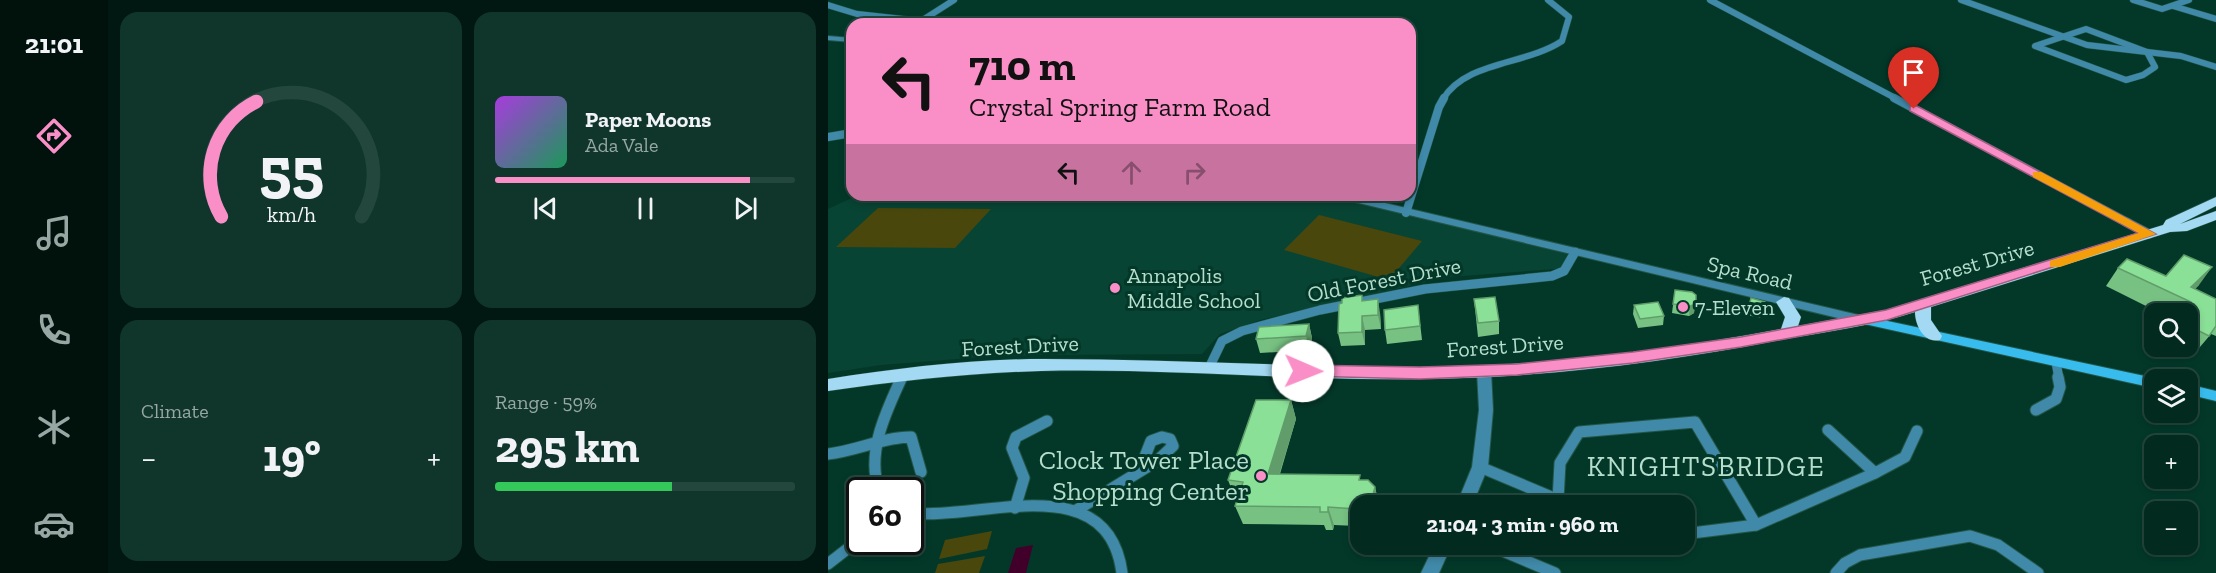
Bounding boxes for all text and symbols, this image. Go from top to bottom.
text: 21:01 [25,28,83,60]
text: 710 m [969,40,1076,91]
icon: left [870,42,948,120]
pin [1888,47,1939,109]
icon: arrive [1897,56,1930,89]
text: Crystal Spring Farm Road [969,91,1271,123]
text: Paper Moons [585,106,711,133]
icon: directions [33,115,75,157]
text: 55 [258,132,324,207]
text: Ada Vale [585,133,658,157]
icon: left [1052,156,1085,189]
icon: ahead [1115,156,1148,189]
icon: right [1178,156,1211,189]
icon: previous [529,192,562,225]
icon: pause [629,192,662,225]
icon: next [729,192,762,225]
text: km/h [267,203,315,228]
icon: music [33,212,75,254]
street label: Forest Drive [1917,234,2037,292]
street label: Spa Road [1705,250,1795,296]
street label: Old Forest Drive [1305,252,1463,308]
place label: Annapolis Middle School [1127,262,1261,314]
marker: Annapolis Middle School [1108,281,1122,295]
place label: 7-Eleven [1695,294,1775,321]
marker: 7-Eleven [1676,300,1690,314]
map controls [2144,303,2198,555]
button: search [2144,303,2198,357]
icon: phone [33,309,75,351]
street label: Forest Drive [1446,328,1564,364]
street label: Forest Drive [961,329,1079,363]
position arrow [1271,339,1335,403]
button: layers [2144,369,2198,423]
text: Range · 59% [495,390,597,414]
text: Climate [141,399,209,423]
icon: climate [33,406,75,448]
text: 295 km [495,420,639,474]
text: 19° [263,429,321,483]
button: + [2144,435,2198,489]
text: − [141,438,156,477]
text: + [427,438,441,477]
place label: Clock Tower Place Shopping Center [1039,444,1249,507]
district label: KNIGHTSBRIDGE [1587,450,1825,483]
marker: Clock Tower Place Shopping Center [1254,469,1268,483]
speed limit sign: 60 [846,477,924,555]
button: − [2144,501,2198,555]
icon: car [33,503,75,545]
text: 21:04 · 3 min · 960 m [1426,511,1619,538]

